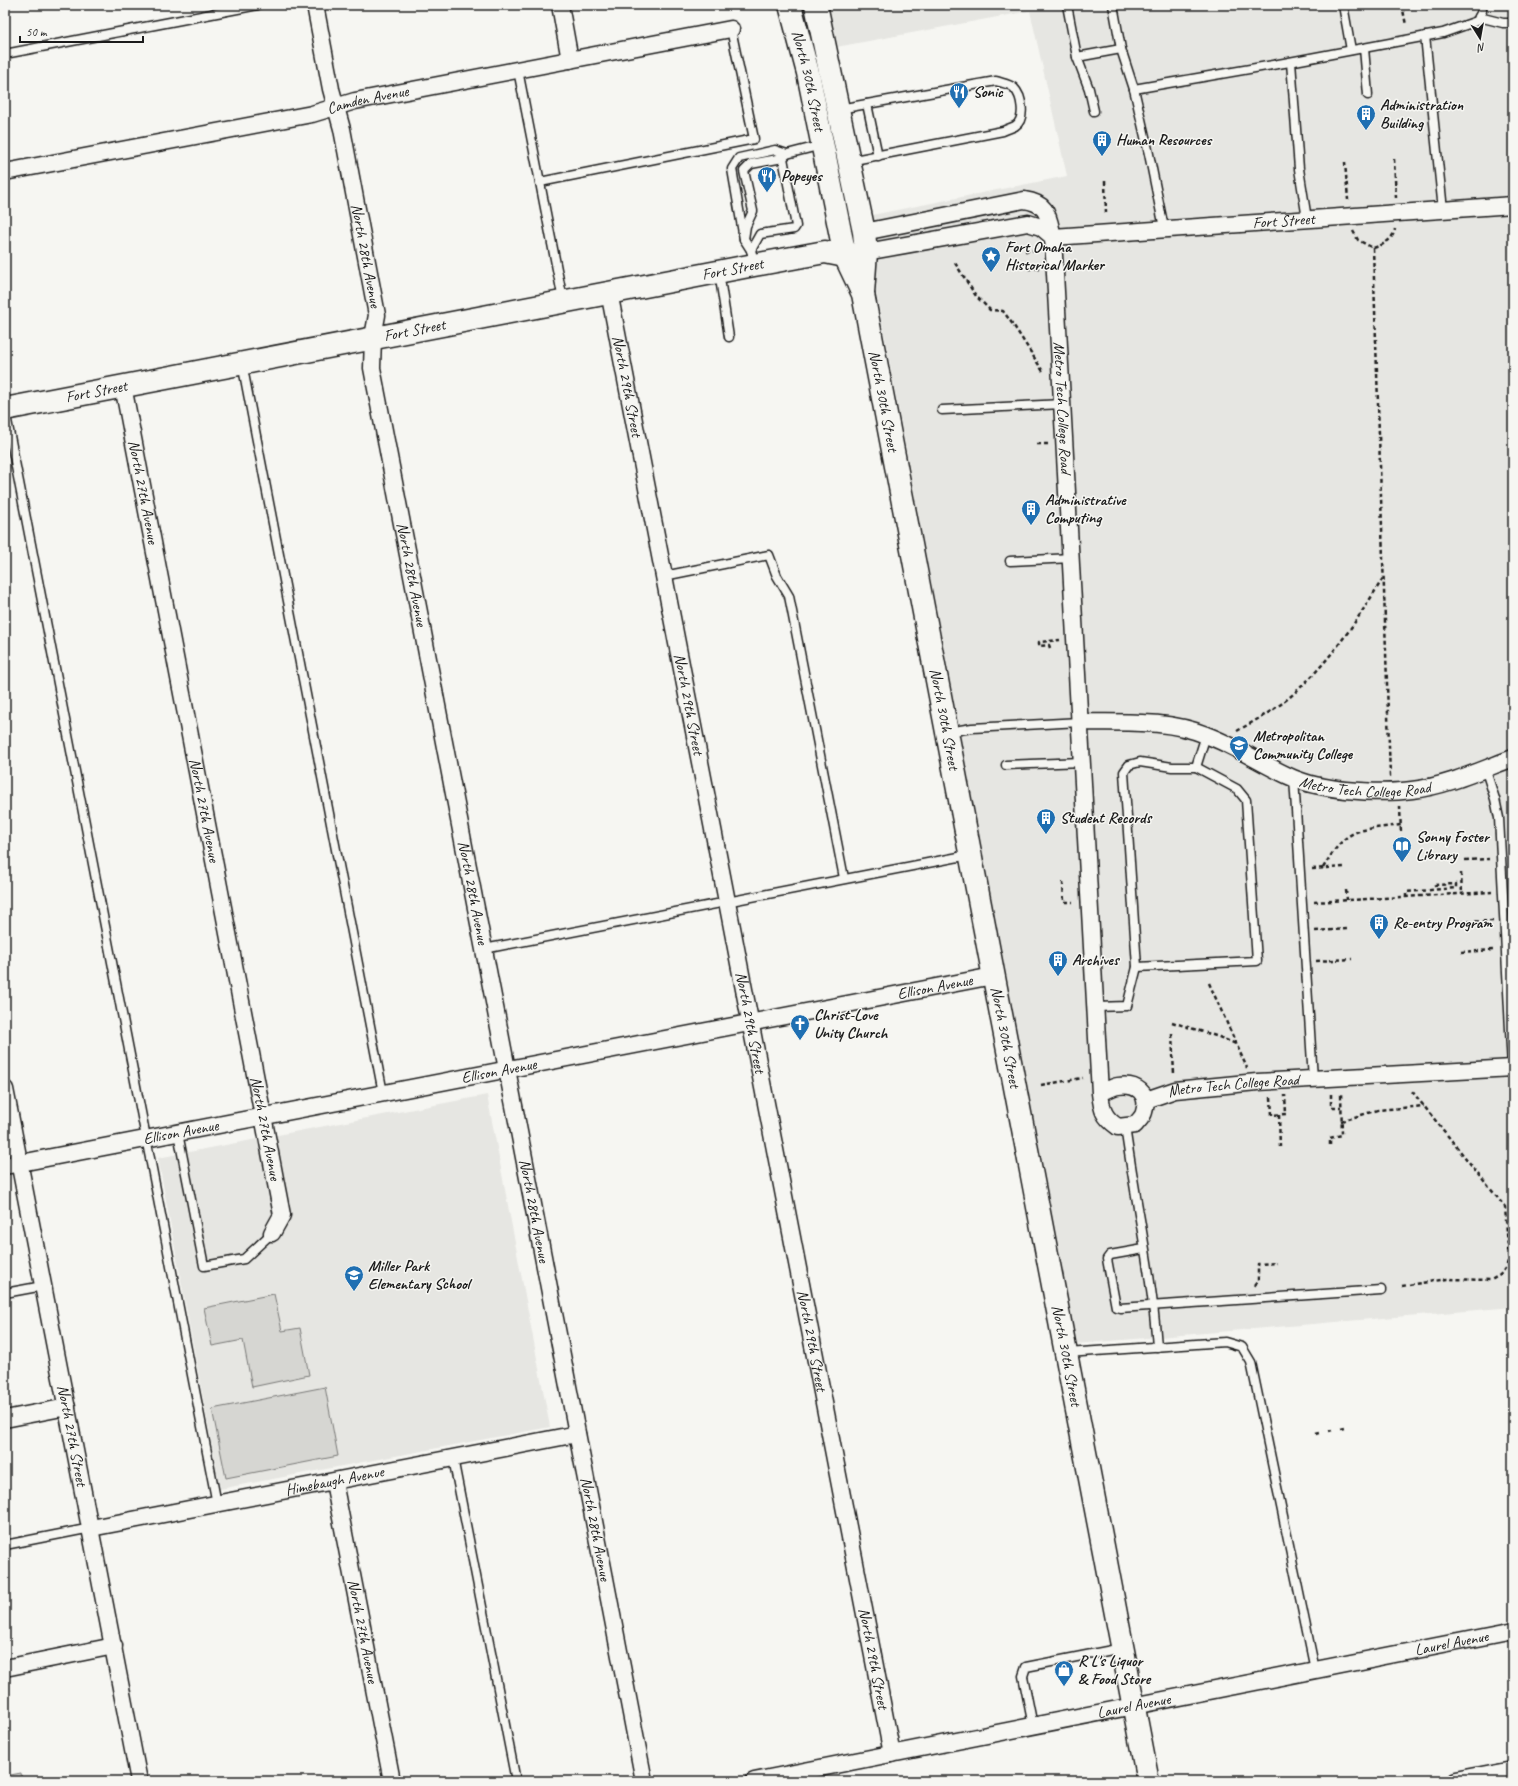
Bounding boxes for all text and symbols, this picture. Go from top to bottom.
scale bar [20,18,143,44]
north arrow [1460,18,1500,58]
text: 50 m [26,24,48,40]
street label: North 30th Street [787,28,830,135]
text: N [1475,40,1487,56]
street label: Camden Avenue [325,81,412,119]
restaurant icon: Sonic [948,81,970,109]
place label: Sonic [973,82,1004,102]
place label: Administration Building [1380,95,1464,133]
building icon: Administration Building [1355,103,1377,131]
building icon: Human Resources [1091,129,1113,157]
place label: Human Resources [1116,130,1212,150]
restaurant icon: Popeyes [756,165,778,193]
place label: Popeyes [781,166,823,186]
street label: North 28th Avenue [346,202,386,311]
street label: Fort Street [1252,209,1317,233]
place label: Fort Omaha Historical Marker [1005,237,1106,275]
place icon: Fort Omaha Historical Marker [980,245,1002,273]
street label: Fort Street [700,253,767,285]
street label: Fort Street [382,314,449,346]
street label: North 29th Street [608,334,647,440]
street label: Metro Tech College Road [1049,341,1076,477]
street label: North 30th Street [864,349,903,455]
street label: Fort Street [64,375,130,407]
street label: North 27th Avenue [124,439,163,547]
place label: Administrative Computing [1045,490,1127,528]
building icon: Administrative Computing [1020,498,1042,526]
street label: North 28th Avenue [392,521,432,630]
street label: North 29th Street [669,652,709,758]
street label: North 30th Street [925,667,964,773]
place label: Metropolitan Community College [1253,726,1354,764]
school or university icon: Metropolitan Community College [1228,734,1250,762]
street label: North 27th Avenue [185,757,224,866]
street label: Metro Tech College Road [1297,771,1435,802]
building icon: Student Records [1035,807,1057,835]
place label: Student Records [1060,808,1153,828]
place label: Sonny Foster Library [1416,827,1491,865]
library icon: Sonny Foster Library [1391,835,1413,863]
street label: North 28th Avenue [453,839,493,948]
building icon: Re-entry Program [1368,912,1390,940]
place label: Re-entry Program [1393,913,1493,933]
building icon: Archives [1047,949,1069,977]
place label: Archives [1072,950,1121,970]
street label: North 29th Street [731,970,770,1076]
street label: Ellison Avenue [896,970,976,1004]
street label: North 30th Street [986,985,1025,1091]
place label: Christ-Love Unity Church [814,1005,889,1043]
church icon: Christ-Love Unity Church [789,1013,811,1041]
street label: Ellison Avenue [460,1054,540,1088]
street label: Metro Tech College Road [1165,1070,1302,1102]
street label: North 27th Avenue [246,1075,285,1184]
street label: Ellison Avenue [142,1115,222,1149]
street label: North 28th Avenue [514,1157,554,1266]
place label: Miller Park Elementary School [368,1256,473,1294]
school or university icon: Miller Park Elementary School [343,1264,365,1292]
street label: North 29th Street [792,1288,832,1395]
street label: North 30th Street [1047,1303,1086,1410]
street label: North 27th Street [53,1383,92,1490]
street label: Himebaugh Avenue [284,1461,387,1500]
street label: North 28th Avenue [576,1476,616,1584]
street label: North 27th Avenue [343,1578,383,1687]
street label: North 29th Street [854,1606,893,1713]
street label: Laurel Avenue [1413,1626,1492,1660]
place label: R L's Liquor & Food Store [1078,1651,1152,1689]
shop icon: R L's Liquor & Food Store [1053,1659,1075,1687]
street label: Laurel Avenue [1095,1689,1174,1723]

